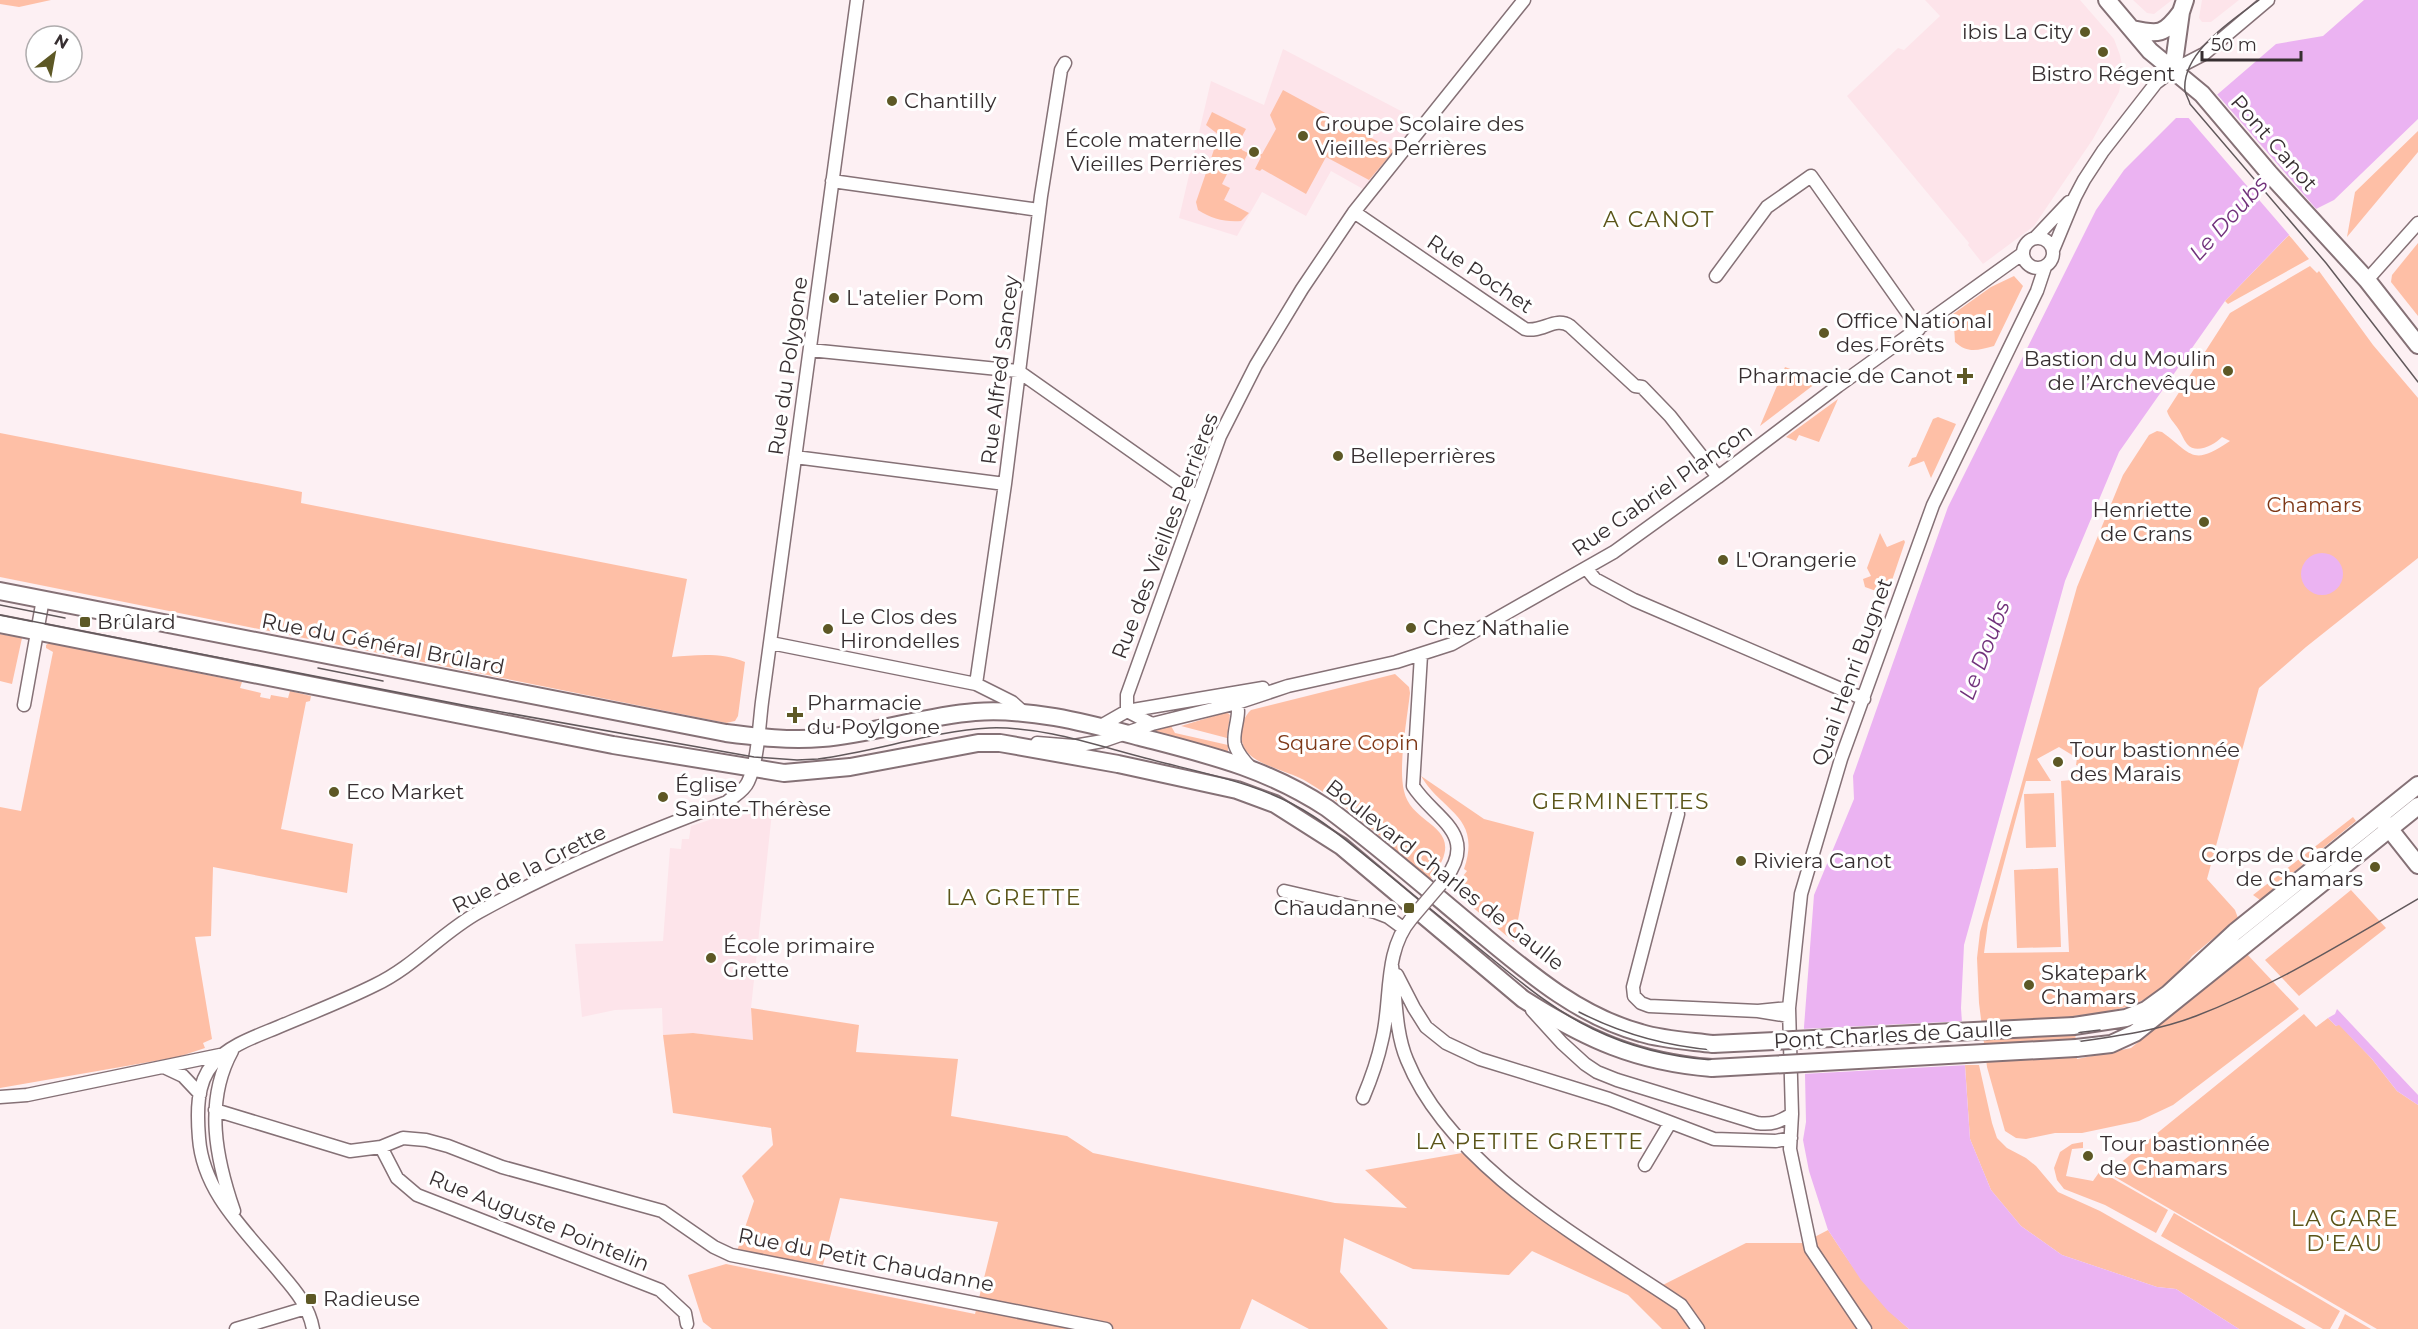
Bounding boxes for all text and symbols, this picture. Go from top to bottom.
place label: ibis La City [1962,19,2074,44]
north arrow [24,24,84,84]
scale bar [2202,24,2301,62]
marker: ibis La City [2078,25,2092,39]
text: N [51,30,72,53]
text: 50 m [2211,34,2257,56]
marker: Bistro Régent [2096,45,2110,59]
place label: Bistro Régent [2031,61,2175,86]
place label: Chantilly [904,88,997,113]
street label: Pont Canot [2226,89,2323,196]
marker: Chantilly [885,94,899,108]
place label: Groupe Scolaire des Vieilles Perrières [1315,111,1524,160]
place label: École maternelle Vieilles Perrières [1065,127,1242,176]
marker: Groupe Scolaire des Vieilles Perrières [1296,129,1310,143]
marker: École maternelle Vieilles Perrières [1247,145,1261,159]
water label: Le Doubs [2183,170,2273,266]
district label: A CANOT [1603,206,1715,233]
street label: Rue Pochet [1422,229,1538,318]
street label: Rue Alfred Sancey [975,273,1024,466]
street label: Rue du Polygone [763,275,812,457]
place label: L'atelier Pom [846,285,984,310]
marker: L'atelier Pom [827,291,841,305]
place label: Office National des Forêts [1836,308,1992,357]
marker: Office National des Forêts [1817,326,1831,340]
place label: Bastion du Moulin de l’Archevêque [2024,346,2216,395]
place label: Pharmacie de Canot [1737,363,1953,388]
marker: Bastion du Moulin de l’Archevêque [2221,364,2235,378]
marker: Pharmacie de Canot [1958,369,1972,383]
street label: Rue des Vieilles Perrières [1106,409,1223,662]
street label: Rue Gabriel Plançon [1567,418,1757,561]
place label: Belleperrières [1350,443,1495,468]
marker: Belleperrières [1331,449,1345,463]
park label: Chamars [2267,492,2361,517]
place label: Henriette de Crans [2092,497,2192,546]
marker: Henriette de Crans [2197,515,2211,529]
place label: L'Orangerie [1735,547,1857,572]
marker: L'Orangerie [1716,553,1730,567]
street label: Quai Henri Bugnet [1806,574,1897,769]
water label: Le Doubs [1953,596,2016,704]
place label: Le Clos des Hirondelles [840,604,959,653]
street label: Rue du Général Brûlard [259,608,507,679]
place label: Brûlard [97,609,176,634]
marker: Brûlard [78,615,92,629]
place label: Chez Nathalie [1423,615,1569,640]
marker: Chez Nathalie [1404,621,1418,635]
marker: Le Clos des Hirondelles [821,622,835,636]
place label: Pharmacie du Poylgone [807,690,940,739]
marker: Pharmacie du Poylgone [788,708,802,722]
park label: Square Copin [1277,730,1419,755]
place label: Tour bastionnée des Marais [2070,737,2240,786]
marker: Tour bastionnée des Marais [2051,755,2065,769]
place label: Église Sainte-Thérèse [675,772,831,821]
street label: Boulevard Charles de Gaulle [1321,774,1569,975]
place label: Eco Market [346,779,464,804]
marker: Eco Market [327,785,341,799]
district label: GERMINETTES [1532,788,1710,815]
marker: Église Sainte-Thérèse [656,790,670,804]
street label: Rue de la Grette [448,819,610,918]
place label: Corps de Garde de Chamars [2201,842,2363,891]
place label: Riviera Canot [1753,848,1892,873]
marker: Riviera Canot [1734,854,1748,868]
marker: Corps de Garde de Chamars [2368,860,2382,874]
district label: LA GRETTE [946,884,1082,911]
place label: Chaudanne [1274,895,1397,920]
marker: Chaudanne [1402,901,1416,915]
place label: École primaire Grette [723,933,875,982]
marker: École primaire Grette [704,951,718,965]
place label: Skatepark Chamars [2041,960,2147,1009]
marker: Skatepark Chamars [2022,978,2036,992]
street label: Pont Charles de Gaulle [1773,1016,2013,1053]
district label: LA PETITE GRETTE [1416,1128,1645,1155]
place label: Tour bastionnée de Chamars [2100,1131,2270,1180]
marker: Tour bastionnée de Chamars [2081,1149,2095,1163]
street label: Rue Auguste Pointelin [425,1165,653,1276]
district label: LA GARE D'EAU [2291,1205,2399,1257]
street label: Rue du Petit Chaudanne [736,1222,996,1297]
place label: Radieuse [323,1286,420,1311]
marker: Radieuse [304,1292,318,1306]

